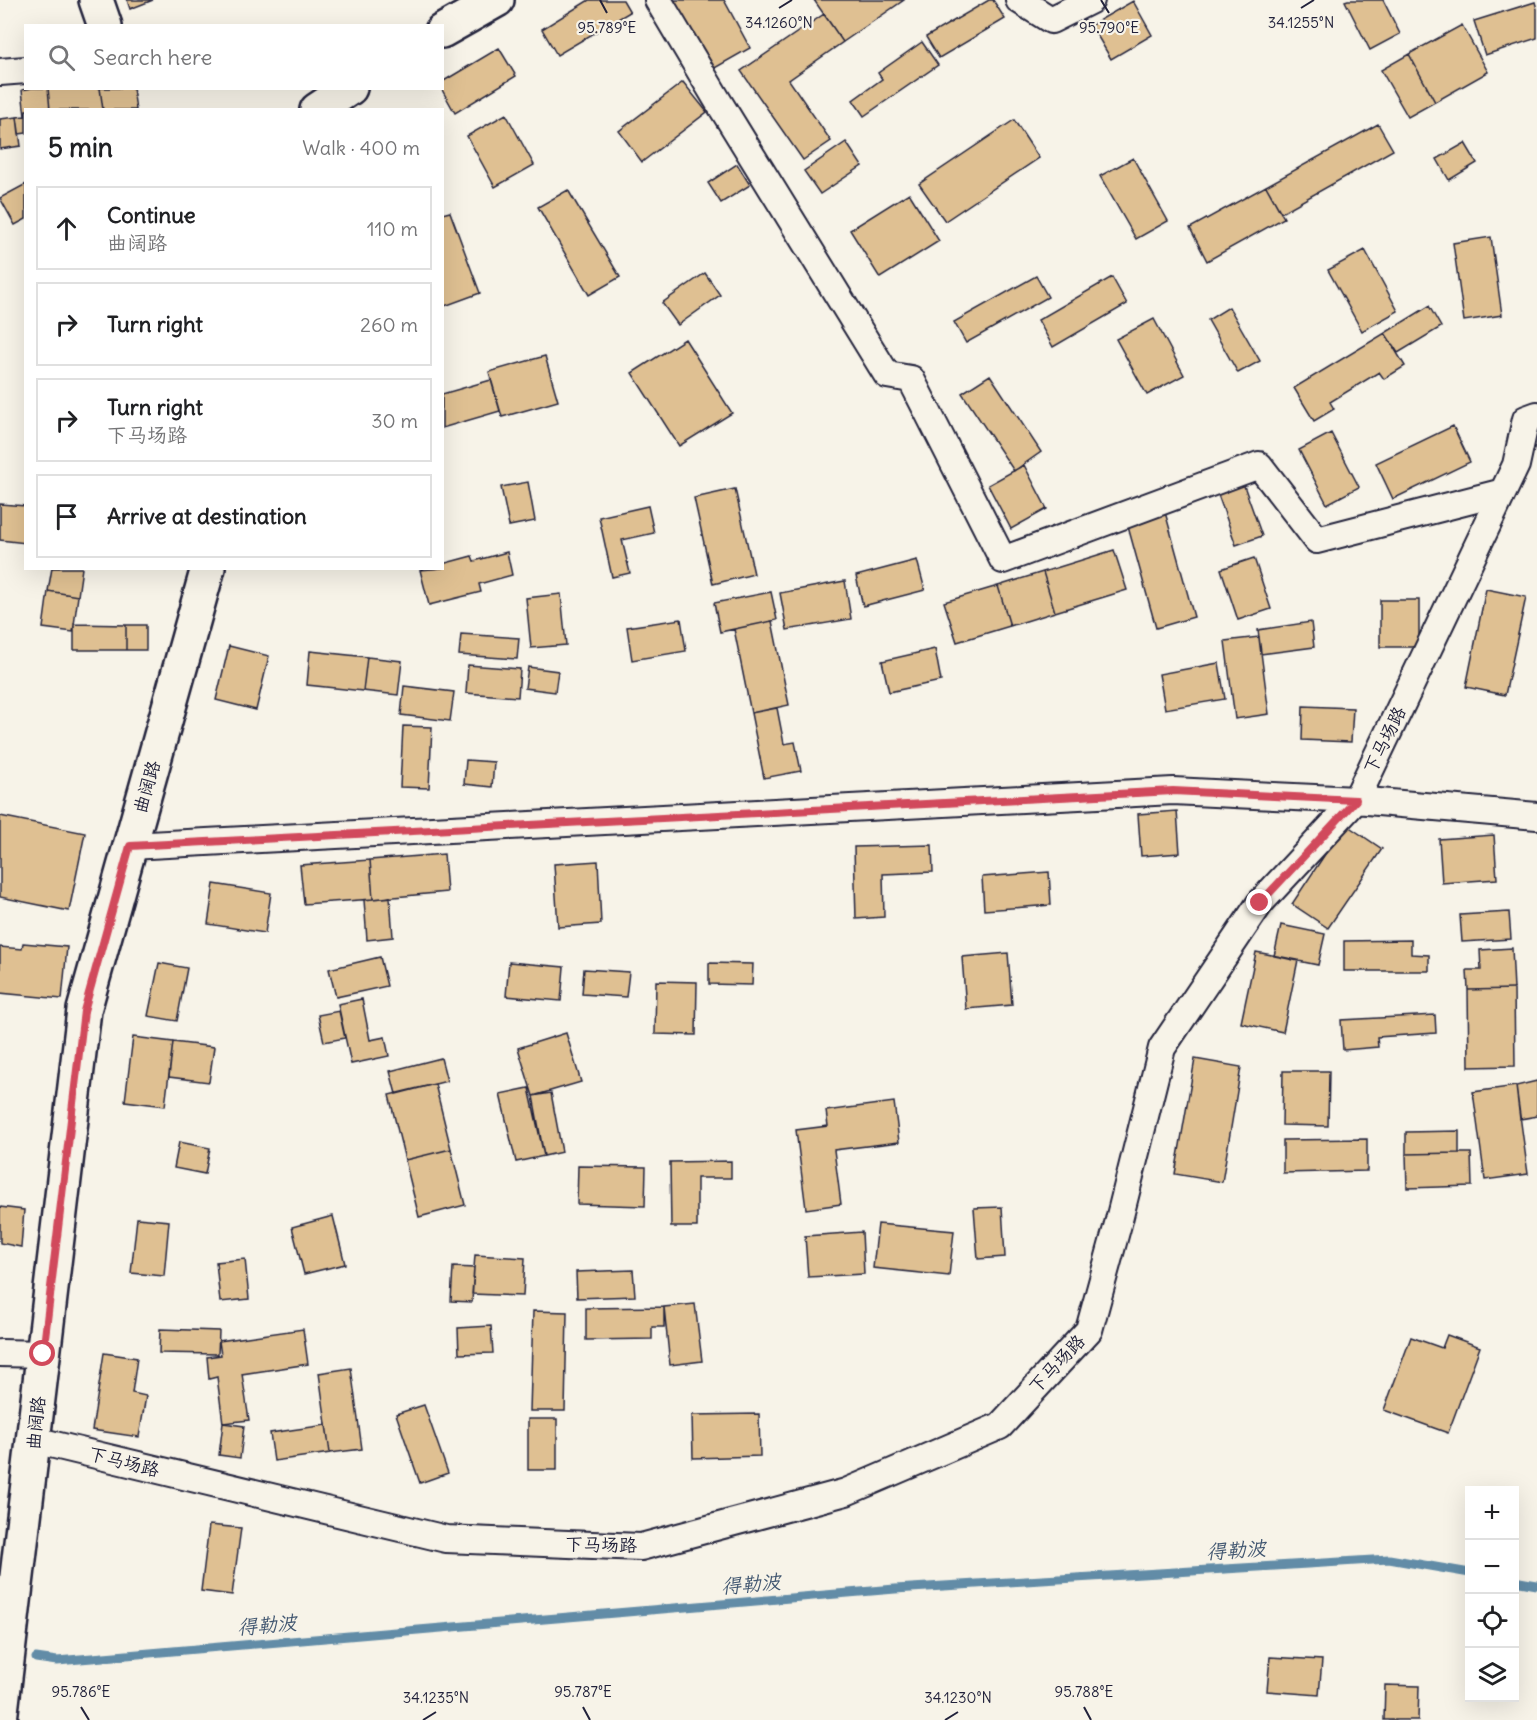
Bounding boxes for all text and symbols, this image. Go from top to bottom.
text: 34.1260°N [745,13,813,32]
text: 34.1255°N [1268,13,1334,32]
text: 95.789°E [578,18,637,37]
text: 95.790°E [1079,18,1139,37]
search box [24,24,444,90]
icon: search [45,41,78,74]
text: Search here [93,43,212,71]
text: 5 min [48,131,113,164]
text: Walk · 400 m [302,135,420,160]
text: Continue [107,201,196,229]
icon: ahead [50,212,83,245]
text: 110 m [367,216,418,241]
text: 曲阔路 [107,230,167,255]
icon: right [50,308,83,341]
text: Turn right [107,310,203,338]
text: 260 m [360,312,418,337]
text: Turn right [107,393,203,421]
icon: right [50,404,83,437]
text: 30 m [371,408,418,433]
text: 下马场路 [107,422,187,447]
icon: arrive [50,500,83,533]
text: Arrive at destination [107,502,307,530]
street label: 下马场路 [1358,702,1411,777]
street label: 曲阔路 [128,758,165,816]
route end [1246,889,1272,915]
street label: 下马场路 [1024,1329,1090,1398]
route start [29,1340,55,1366]
street label: 曲阔路 [21,1395,50,1451]
street label: 下马场路 [86,1442,162,1481]
map controls [1465,1486,1519,1702]
button: + [1465,1486,1519,1540]
street label: 下马场路 [565,1532,637,1557]
water label: 得勒波 [1205,1535,1269,1564]
button: − [1465,1540,1519,1594]
water label: 得勒波 [720,1568,784,1599]
button: locate [1465,1594,1519,1648]
water label: 得勒波 [236,1609,300,1640]
button: layers [1465,1648,1519,1702]
text: 95.786°E [52,1682,111,1701]
text: 95.787°E [554,1682,612,1701]
text: 95.788°E [1055,1682,1114,1701]
text: 34.1235°N [403,1688,469,1707]
text: 34.1230°N [924,1688,992,1707]

